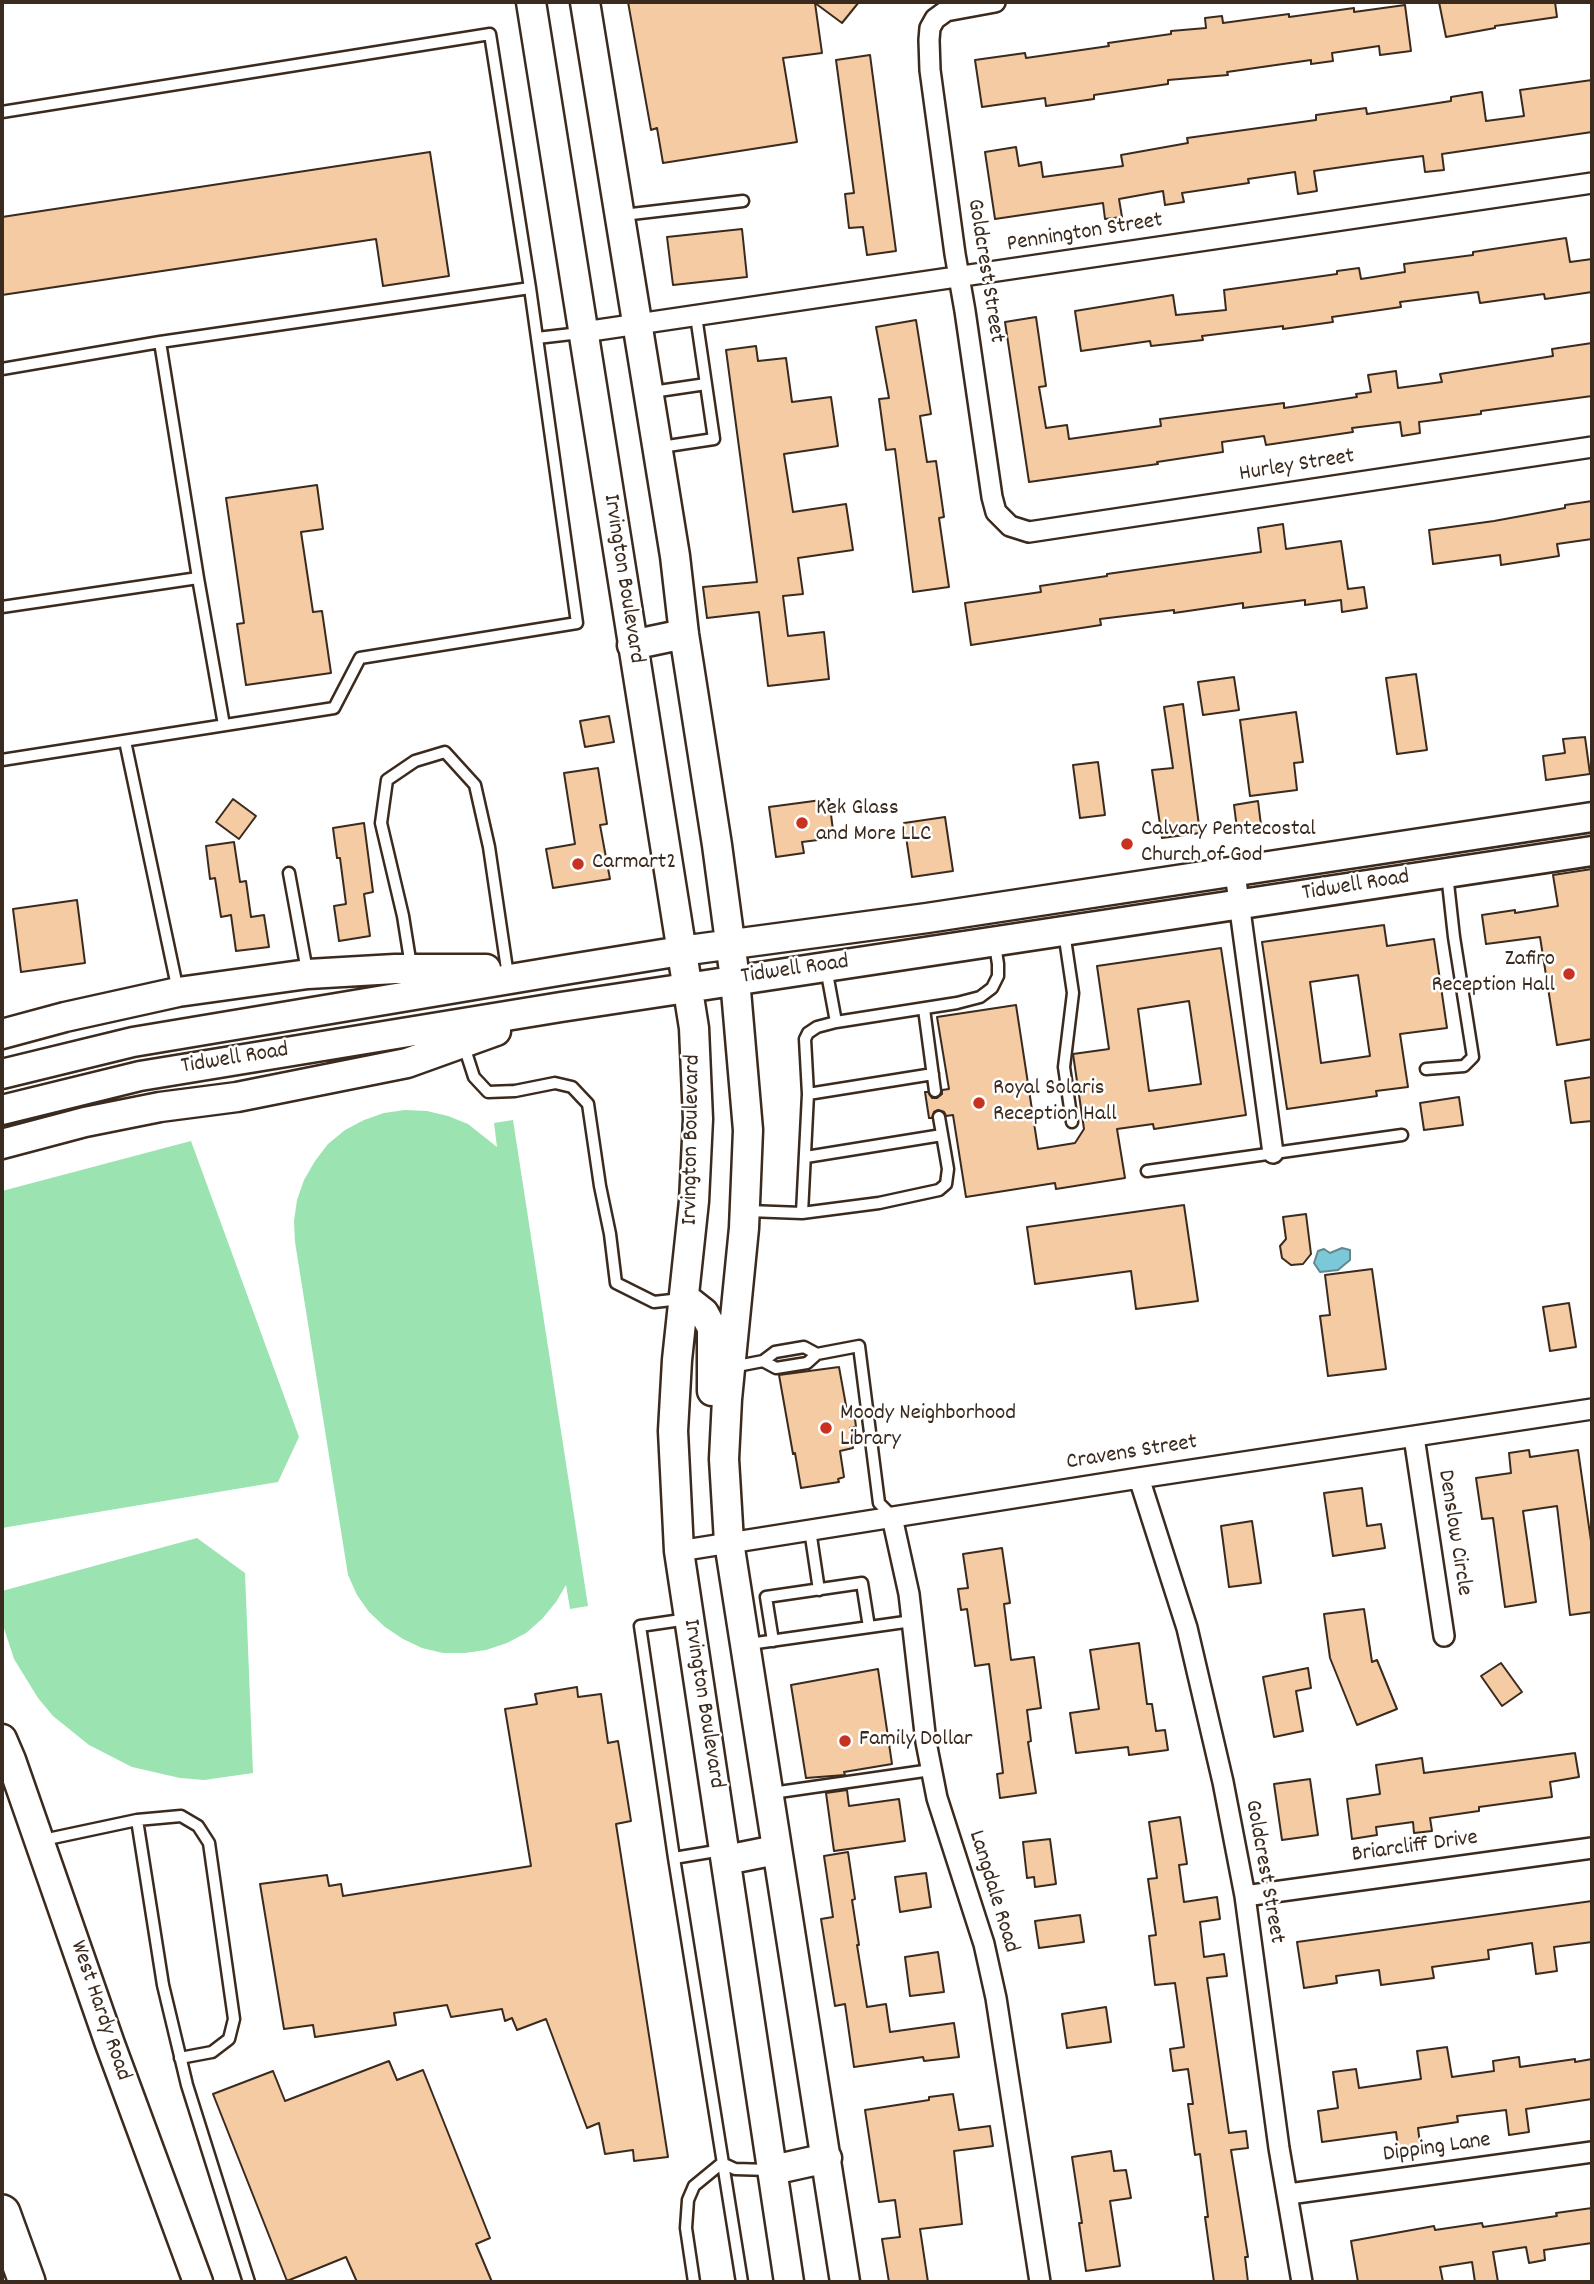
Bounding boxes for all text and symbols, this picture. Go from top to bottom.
street label: Goldcrest Street [959,197,1009,345]
street label: Pennington Street [1005,208,1165,260]
street label: Hurley Street [1237,444,1357,490]
street label: Irvington Boulevard [595,492,649,666]
place label: Kek Glass and More LLC [816,796,931,850]
marker: Kek Glass and More LLC [794,815,810,831]
place label: Calvary Pentecostal Church of God [1141,817,1316,871]
marker: Calvary Pentecostal Church of God [1119,836,1135,852]
place label: Carmart2 [592,850,676,878]
marker: Carmart2 [570,856,586,872]
street label: Tidwell Road [1300,865,1412,909]
place label: Zafiro Reception Hall [1431,947,1555,1001]
street label: Tidwell Road [739,950,851,992]
marker: Zafiro Reception Hall [1561,966,1577,982]
street label: Tidwell Road [179,1038,291,1082]
street label: Irvington Boulevard [678,1054,708,1226]
place label: Royal Solaris Reception Hall [993,1076,1117,1130]
marker: Royal Solaris Reception Hall [971,1095,987,1111]
place label: Moody Neighborhood Library [840,1401,1016,1455]
marker: Moody Neighborhood Library [818,1420,834,1436]
street label: Cravens Street [1065,1430,1199,1478]
street label: Denslow Circle [1429,1468,1477,1598]
street label: Irvington Boulevard [675,1617,729,1791]
place label: Family Dollar [859,1727,972,1755]
marker: Family Dollar [837,1733,853,1749]
street label: Goldcrest Street [1237,1798,1289,1946]
street label: Briarcliff Drive [1350,1825,1480,1871]
street label: Langdale Road [960,1828,1024,1956]
street label: West Hardy Road [62,1937,136,2085]
street label: Dipping Lane [1381,2128,1493,2170]

